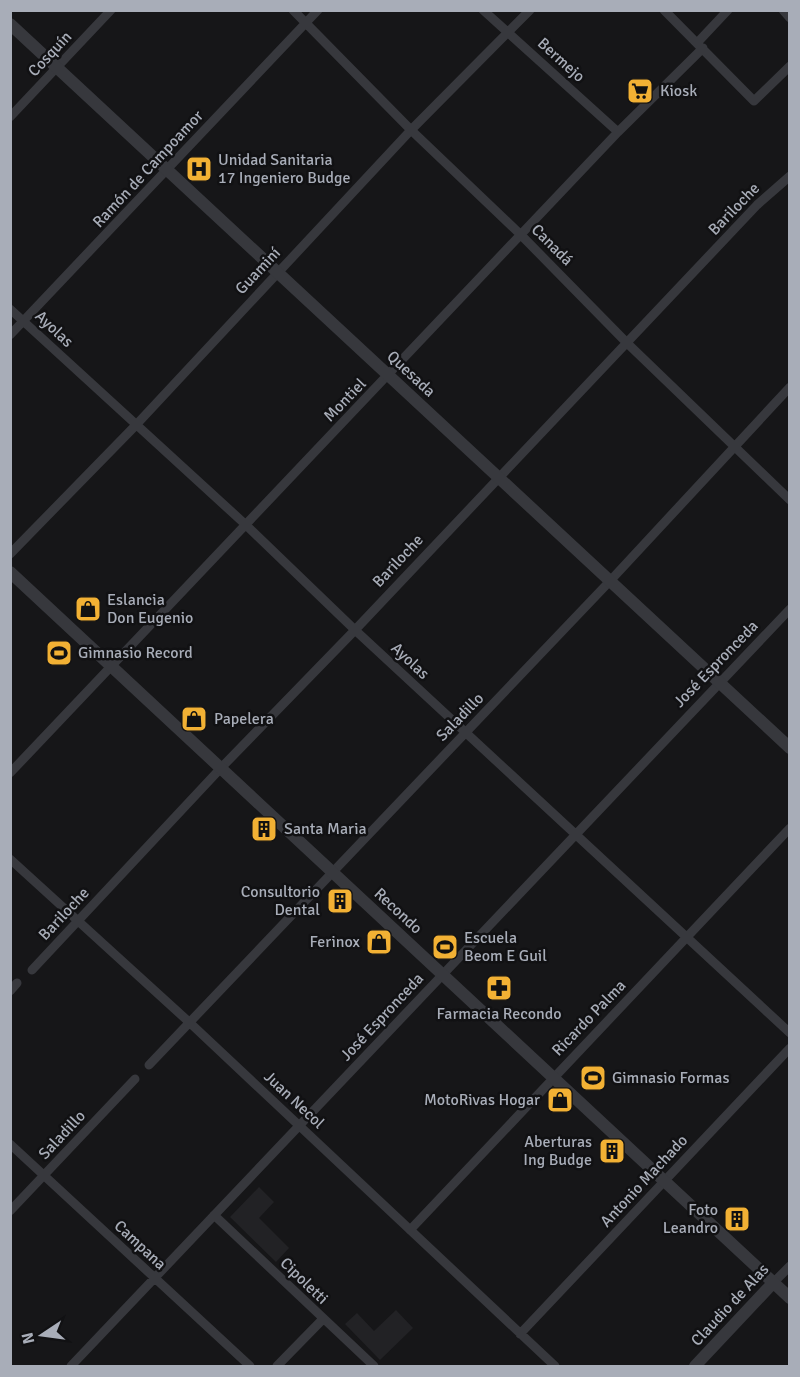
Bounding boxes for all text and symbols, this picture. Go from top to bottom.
street label: Cosquín [24,27,76,81]
street label: Bermejo [533,33,589,87]
supermarket icon: Kiosk [625,76,655,106]
place label: Kiosk [660,81,697,101]
street label: Ramón de Campoamor [88,106,208,232]
place label: Unidad Sanitaria 17 Ingeniero Budge [218,150,351,188]
hospital icon: Unidad Sanitaria 17 Ingeniero Budge [184,154,214,184]
street label: Bariloche [704,179,764,239]
street label: Canadá [527,220,577,270]
street label: Guaminí [231,243,285,299]
street label: Ayolas [31,306,77,352]
street label: Quesada [383,347,439,401]
street label: Montiel [319,374,371,426]
street label: Bariloche [368,530,428,592]
place label: Eslancia Don Eugenio [107,590,193,628]
shop icon: Eslancia Don Eugenio [73,594,103,624]
street label: José Espronceda [669,616,763,712]
sports icon: Gimnasio Record [44,638,74,668]
street label: Ayolas [387,638,433,684]
place label: Gimnasio Record [78,643,193,663]
street label: Saladillo [432,689,488,745]
shop icon: Papelera [179,704,209,734]
place label: Papelera [214,709,274,729]
building icon: Santa Maria [249,814,279,844]
place label: Santa Maria [284,819,367,839]
place label: Consultorio Dental [241,882,320,920]
street label: Bariloche [34,883,94,945]
street label: Recondo [370,884,426,938]
building icon: Consultorio Dental [325,886,355,916]
shop icon: Ferinox [364,927,394,957]
place label: Escuela Beom E Guil [464,928,547,966]
place label: Ferinox [309,932,361,952]
sports icon: Escuela Beom E Guil [430,932,460,962]
street label: José Espronceda [336,969,428,1065]
pharmacy icon: Farmacia Recondo [484,973,514,1003]
street label: Ricardo Palma [548,976,630,1060]
place label: Farmacia Recondo [437,1004,561,1024]
sports icon: Gimnasio Formas [578,1063,608,1093]
street label: Juan Necol [260,1067,329,1133]
place label: Gimnasio Formas [612,1068,729,1088]
shop icon: MotoRivas Hogar [545,1085,575,1115]
place label: MotoRivas Hogar [424,1090,540,1110]
street label: Saladillo [34,1106,90,1164]
street label: Antonio Machado [596,1131,692,1231]
place label: Aberturas Ing Budge [523,1132,592,1170]
building icon: Aberturas Ing Budge [597,1136,627,1166]
place label: Foto Leandro [663,1200,718,1238]
building icon: Foto Leandro [722,1204,752,1234]
street label: Campana [110,1216,170,1274]
street label: Cipoletti [276,1253,332,1309]
street label: Claudio de Alas [687,1260,773,1350]
north arrow [12,1305,72,1365]
text: N [17,1330,39,1346]

